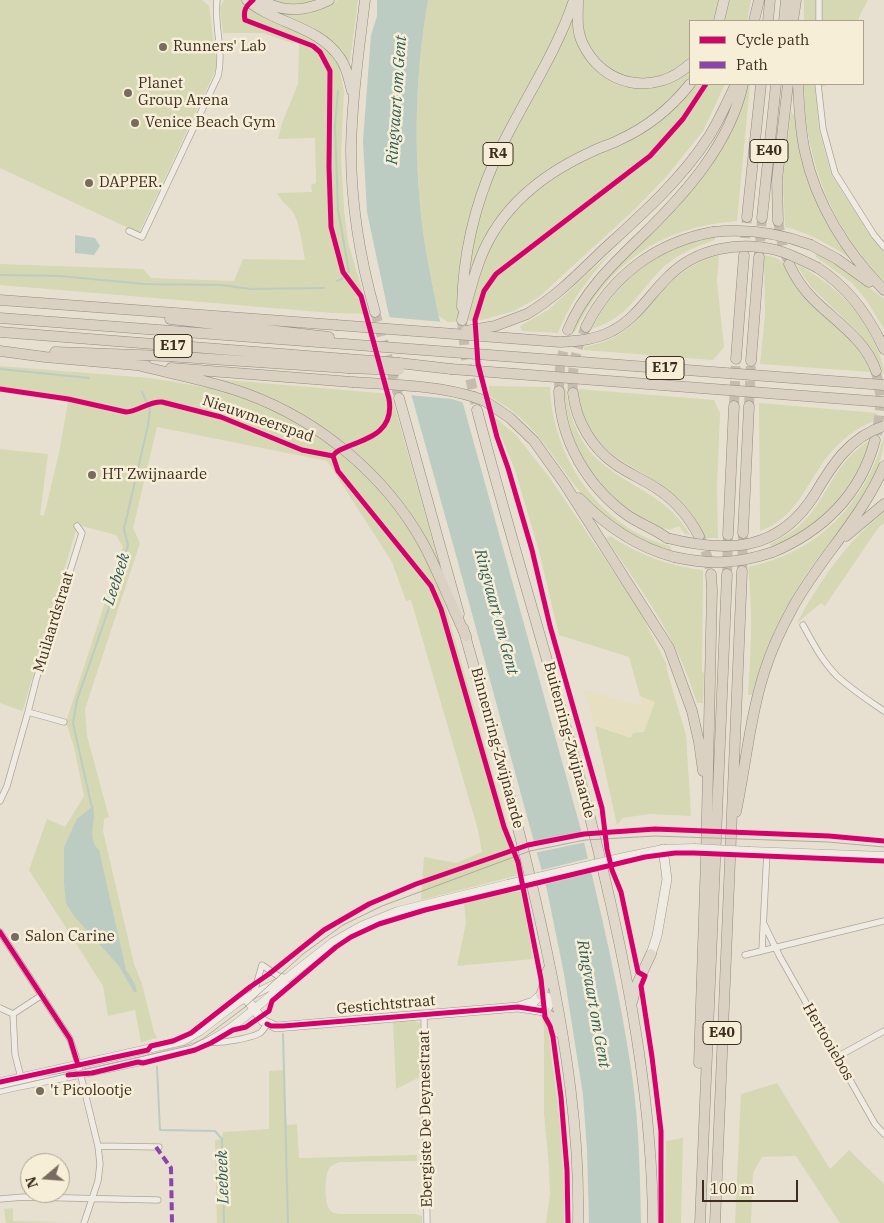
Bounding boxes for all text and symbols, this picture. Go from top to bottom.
legend [689,20,864,85]
text: Cycle path [736,30,809,49]
water label: Ringvaart om Gent [383,35,411,165]
place label: Runners' Lab [173,38,266,56]
marker: Runners' Lab [157,41,169,53]
text: Path [736,55,768,74]
place label: Planet Group Arena [138,75,229,110]
marker: Planet Group Arena [122,87,134,99]
place label: Venice Beach Gym [145,114,276,132]
marker: Venice Beach Gym [129,117,141,129]
road number: E40 [750,140,788,162]
road number: R4 [483,142,513,166]
place label: DAPPER. [99,174,162,192]
marker: DAPPER. [83,177,95,189]
road number: E17 [154,334,192,358]
road number: E17 [646,356,684,379]
street label: Nieuwmeerspad [200,392,316,446]
place label: HT Zwijnaarde [102,466,207,484]
marker: HT Zwijnaarde [86,469,98,481]
water label: Ringvaart om Gent [470,547,522,677]
water label: Leebeek [100,550,134,608]
street label: Muilaardstraat [30,569,78,675]
street label: Buitenring-Zwijnaarde [539,660,599,820]
street label: Binnenring-Zwijnaarde [467,666,527,830]
place label: Salon Carine [25,928,115,946]
marker: Salon Carine [9,931,21,943]
water label: Ringvaart om Gent [572,939,614,1069]
street label: Gestichtstraat [336,992,436,1018]
street label: Hertooiebos [799,1000,857,1084]
road number: E40 [703,1021,741,1044]
street label: Ebergiste De Deynestraat [415,1030,437,1208]
place label: 't Picolootje [50,1082,132,1100]
marker: 't Picolootje [34,1085,46,1097]
water label: Leebeek [212,1150,234,1204]
north arrow [20,1153,70,1203]
scale bar [704,1170,800,1202]
text: N [21,1174,42,1190]
text: 100 m [710,1179,755,1198]

